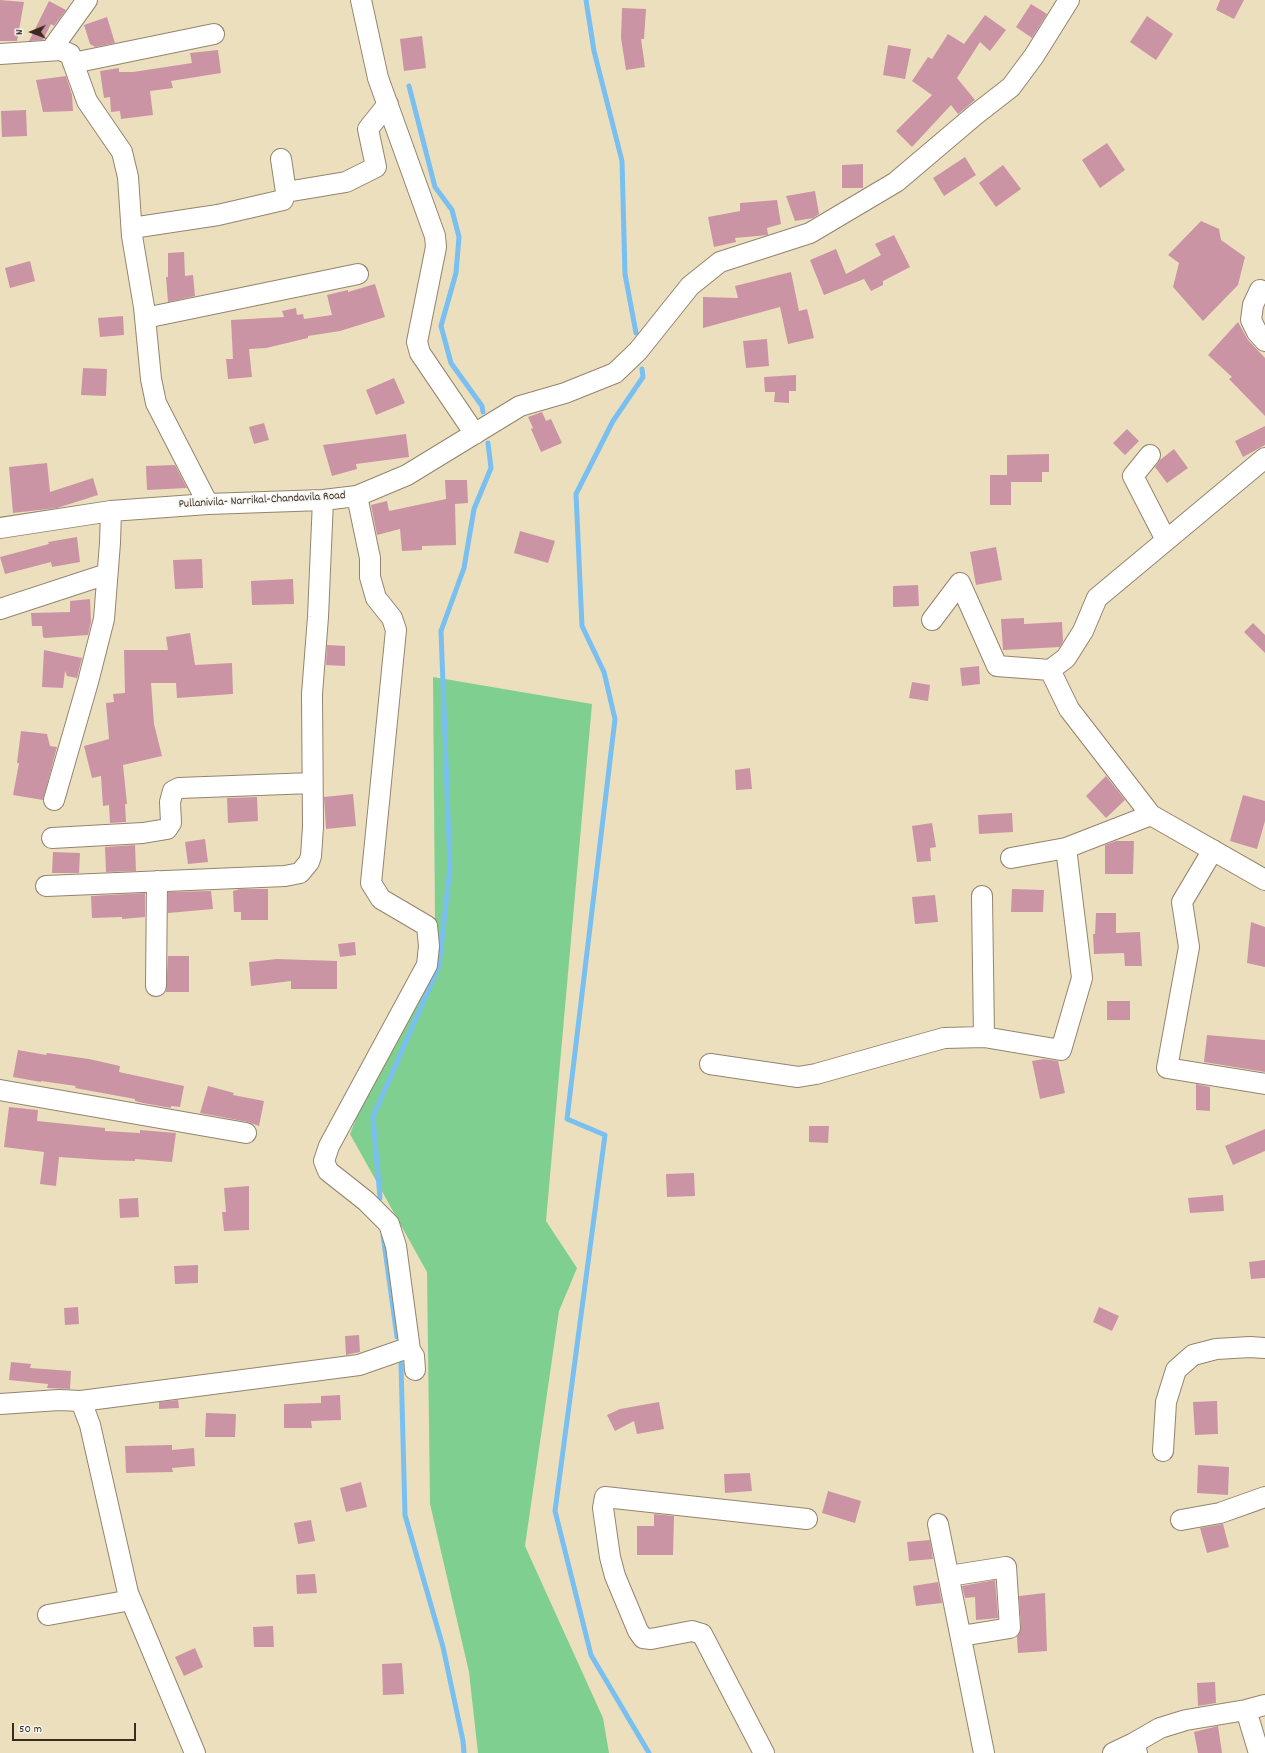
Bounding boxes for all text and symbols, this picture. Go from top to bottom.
north arrow [12,12,52,52]
text: N [12,29,28,35]
street label: Pullanivila- Narrikal-Chandavila Road [178,489,346,513]
scale bar [14,1715,138,1741]
text: 50 m [19,1721,42,1738]

